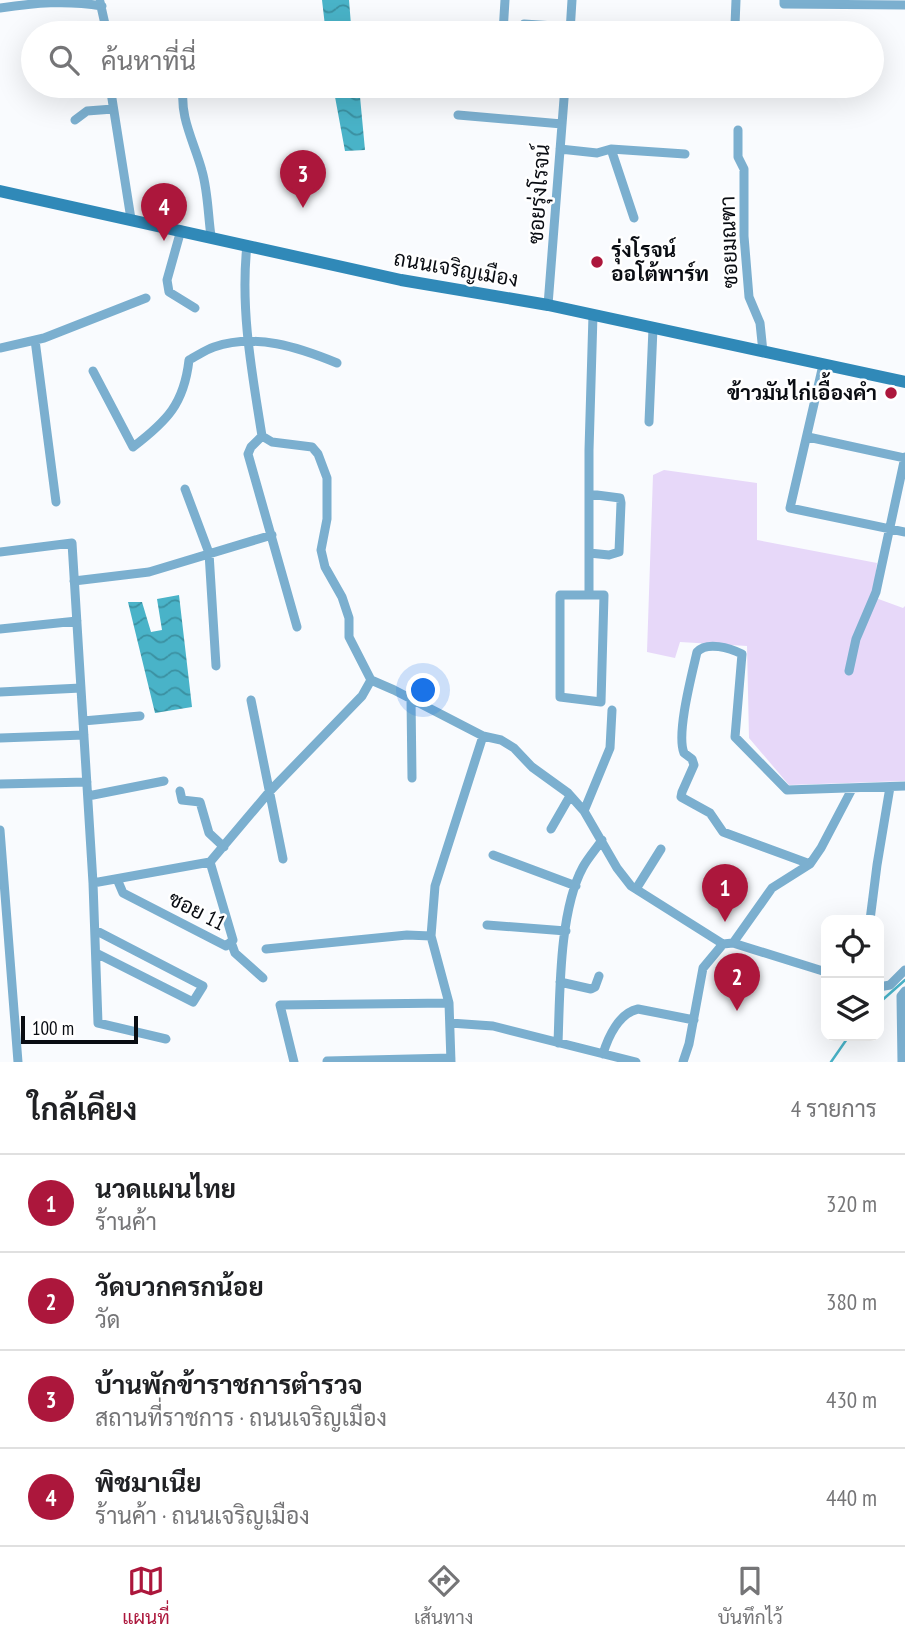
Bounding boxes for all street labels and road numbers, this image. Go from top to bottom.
street label: ซอยรุ่งโรจน์ [522,143,556,245]
street label: ซอยมณฑา [713,195,744,289]
street label: ถนนเจริญเมือง [392,244,520,293]
street label: ซอย 11 [164,885,230,936]

